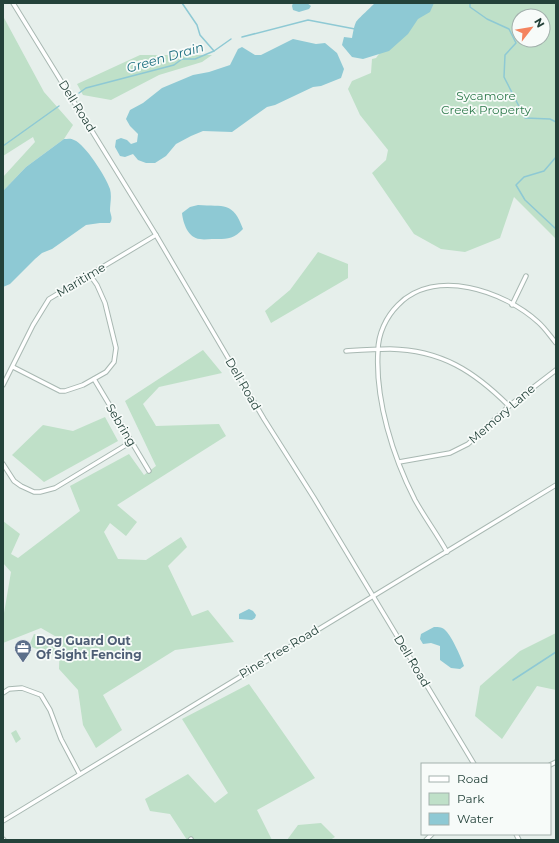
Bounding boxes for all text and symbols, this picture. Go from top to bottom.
north arrow [511,8,551,48]
text: N [531,15,548,30]
water label: Green Drain [124,38,206,76]
street label: Dell Road [56,77,99,134]
park label: Sycamore Creek Property [441,88,531,117]
street label: Maritime [54,259,108,300]
street label: Dell Road [222,355,264,413]
street label: Memory Lane [465,381,538,446]
street label: Sebring [103,401,140,449]
street label: Pine Tree Road [236,622,321,681]
street label: Dell Road [391,632,434,690]
place label: Dog Guard Out Of Sight Fencing [36,633,142,662]
office icon: Dog Guard Out Of Sight Fencing [13,638,33,663]
legend [421,763,551,835]
text: Road [457,771,488,786]
text: Park [457,791,485,806]
text: Water [457,811,494,826]

